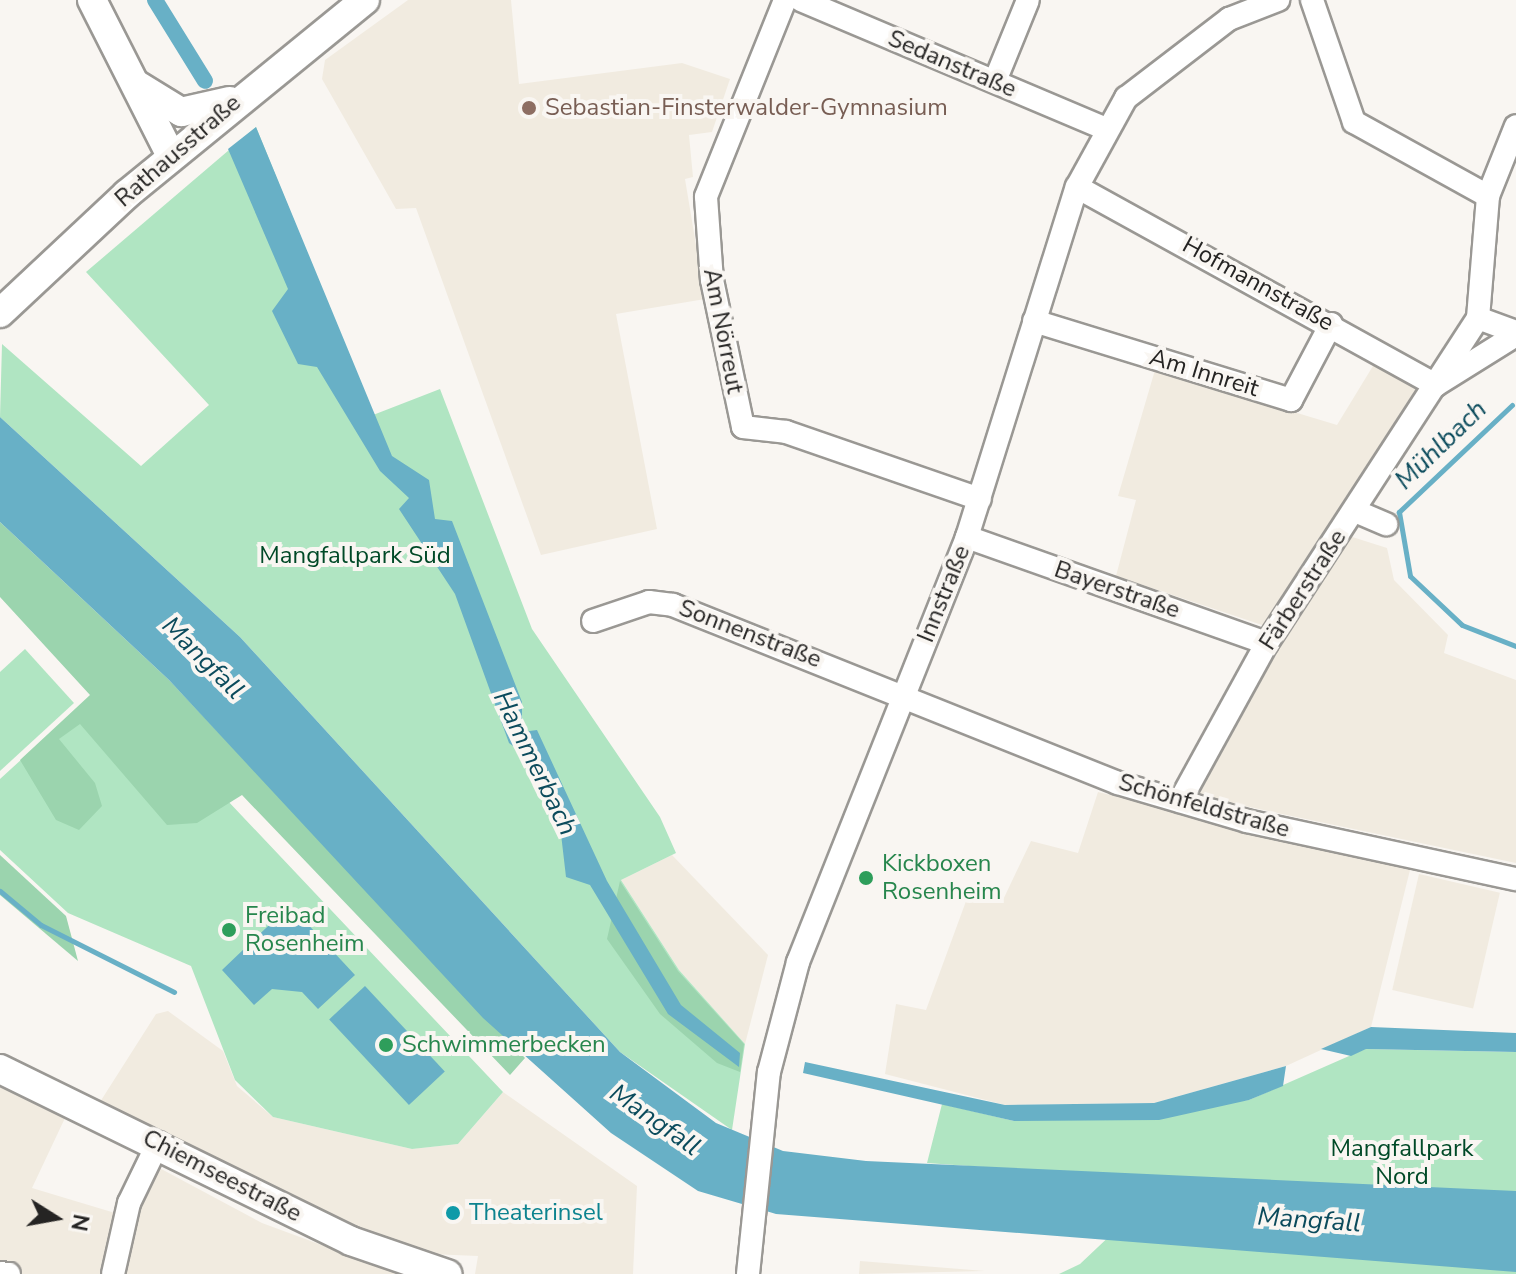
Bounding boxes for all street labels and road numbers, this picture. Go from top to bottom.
street label: Sedanstraße [884,24,1020,104]
street label: Rathausstraße [109,89,247,213]
street label: Hofmannstraße [1177,231,1339,337]
street label: Am Nörreut [697,266,749,396]
street label: Am Innreit [1146,343,1262,403]
street label: Färberstraße [1253,524,1353,656]
street label: Innstraße [912,541,976,647]
street label: Bayerstraße [1050,555,1184,625]
street label: Sonnenstraße [675,594,825,674]
street label: Schönfeldstraße [1115,768,1293,844]
street label: Chiemseestraße [138,1124,306,1228]

